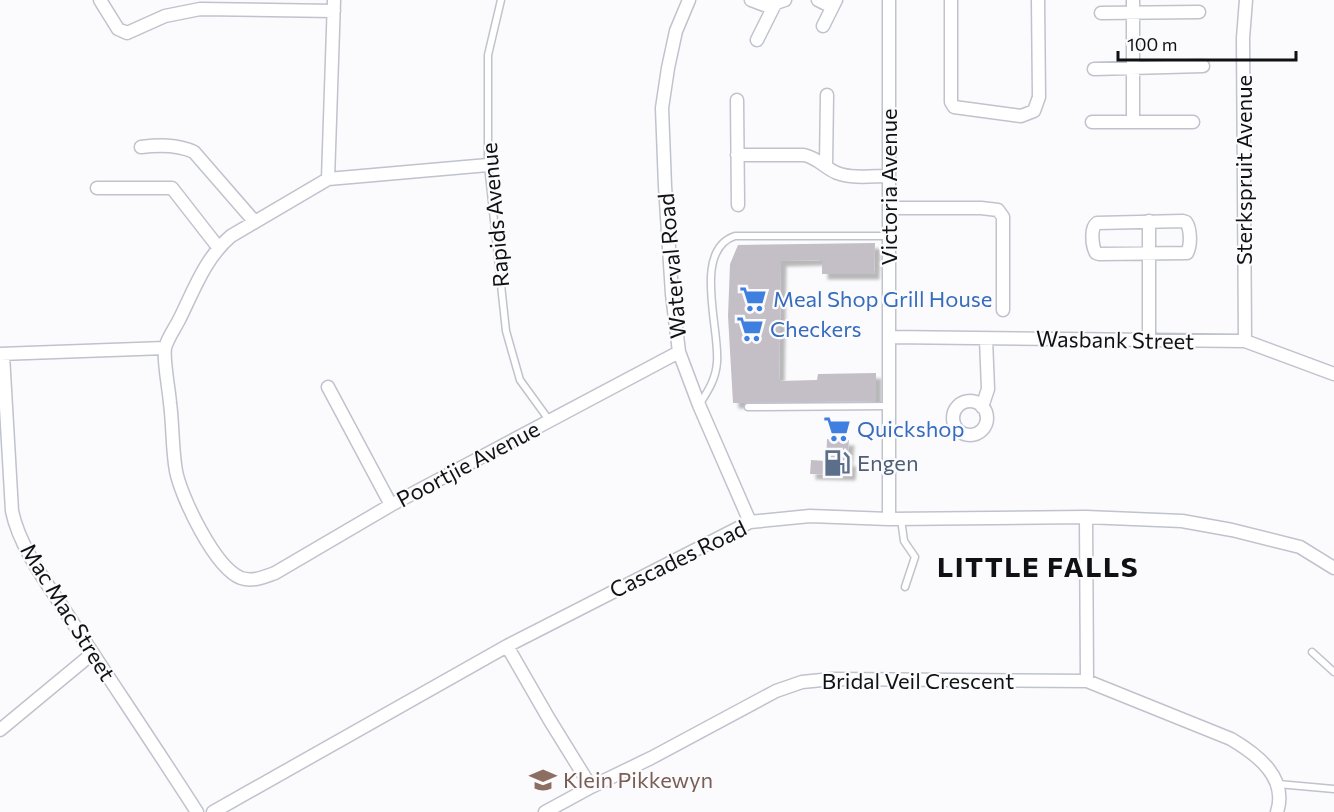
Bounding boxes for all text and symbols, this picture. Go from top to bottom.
scale bar [1118,24,1296,62]
text: 100 m [1127,33,1177,55]
street label: Sterkspruit Avenue [1230,75,1257,265]
street label: Victoria Avenue [875,108,902,266]
street label: Rapids Avenue [475,142,514,289]
street label: Waterval Road [652,192,691,340]
supermarket icon: Meal Shop Grill House [738,284,768,314]
place label: Meal Shop Grill House [773,285,992,312]
supermarket icon: Checkers [735,314,765,344]
place label: Checkers [770,315,862,342]
street label: Wasbank Street [1036,325,1194,354]
supermarket icon: Quickshop [822,414,852,444]
street label: Poortjie Avenue [392,415,544,513]
place label: Quickshop [857,415,965,442]
fuel station icon: Engen [822,448,852,478]
place label: Engen [857,449,919,476]
street label: Cascades Road [605,514,751,603]
street label: Mac Mac Street [15,538,121,685]
district label: LITTLE FALLS [937,549,1139,583]
street label: Bridal Veil Crescent [822,667,1014,694]
school or university icon: Klein Pikkewyn [528,765,558,795]
place label: Klein Pikkewyn [563,766,713,793]

